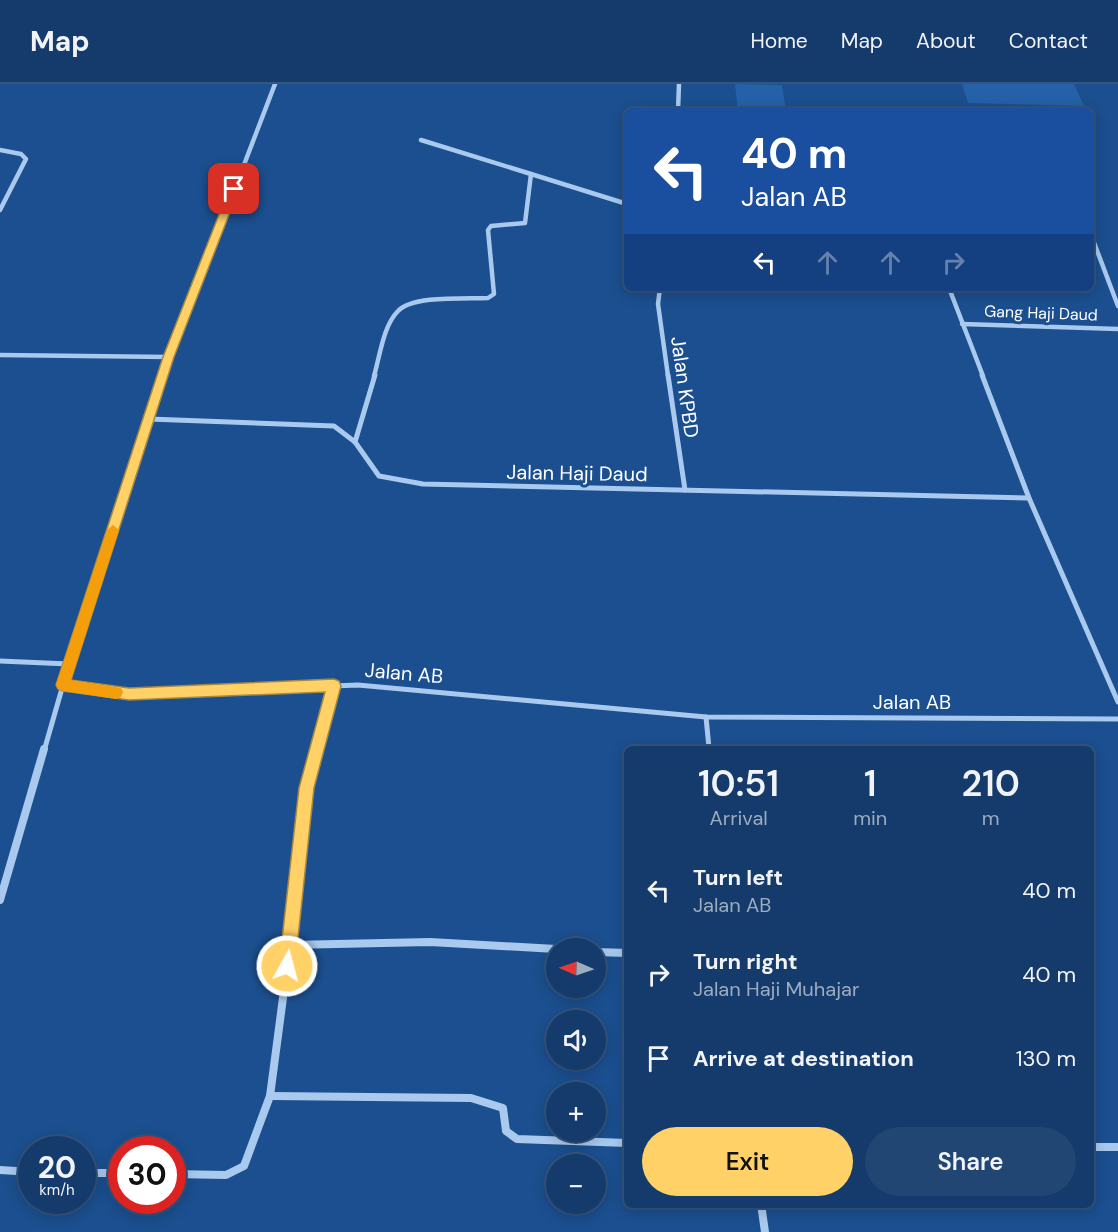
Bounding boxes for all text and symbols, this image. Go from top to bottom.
text: Map [30,23,90,60]
text: Home [750,27,808,55]
text: Map [841,27,883,55]
text: About [916,27,976,55]
text: Contact [1009,27,1088,55]
text: 40 m [741,126,847,181]
icon: left [642,132,720,210]
pin [208,163,259,214]
icon: arrive [217,172,250,205]
text: Jalan AB [741,179,847,214]
icon: left [748,246,781,279]
icon: ahead [811,246,844,279]
icon: ahead [874,246,907,279]
icon: right [937,246,970,279]
street label: Gang Haji Daud [984,301,1098,325]
street label: Jalan KPBD [665,335,705,439]
street label: Jalan Haji Daud [506,459,648,487]
street label: Jalan AB [364,657,444,689]
street label: Jalan AB [873,689,951,715]
text: 10:51 [698,760,779,807]
text: 1 [864,760,877,807]
text: 210 [961,760,1020,807]
text: Arrival [709,805,768,831]
text: min [853,805,887,831]
text: m [982,805,1000,831]
text: Turn left [693,863,783,892]
icon: left [642,874,675,907]
text: 40 m [1022,876,1076,905]
text: Jalan AB [693,892,771,918]
position arrow [255,934,319,998]
north arrow [546,938,606,998]
map controls [546,938,606,1214]
text: Turn right [693,947,798,976]
icon: right [642,958,675,991]
text: 40 m [1022,960,1076,989]
text: Jalan Haji Muhajar [693,976,859,1002]
button: sound [546,1010,606,1070]
icon: arrive [642,1042,675,1075]
text: Arrive at destination [693,1044,914,1073]
text: 130 m [1016,1044,1076,1073]
button: + [546,1082,606,1142]
button: Exit [642,1127,853,1196]
button: Share [865,1127,1076,1196]
speed limit sign: 30 [108,1136,186,1214]
text: 20 [38,1148,76,1187]
button: − [546,1154,606,1214]
text: km/h [39,1180,75,1200]

